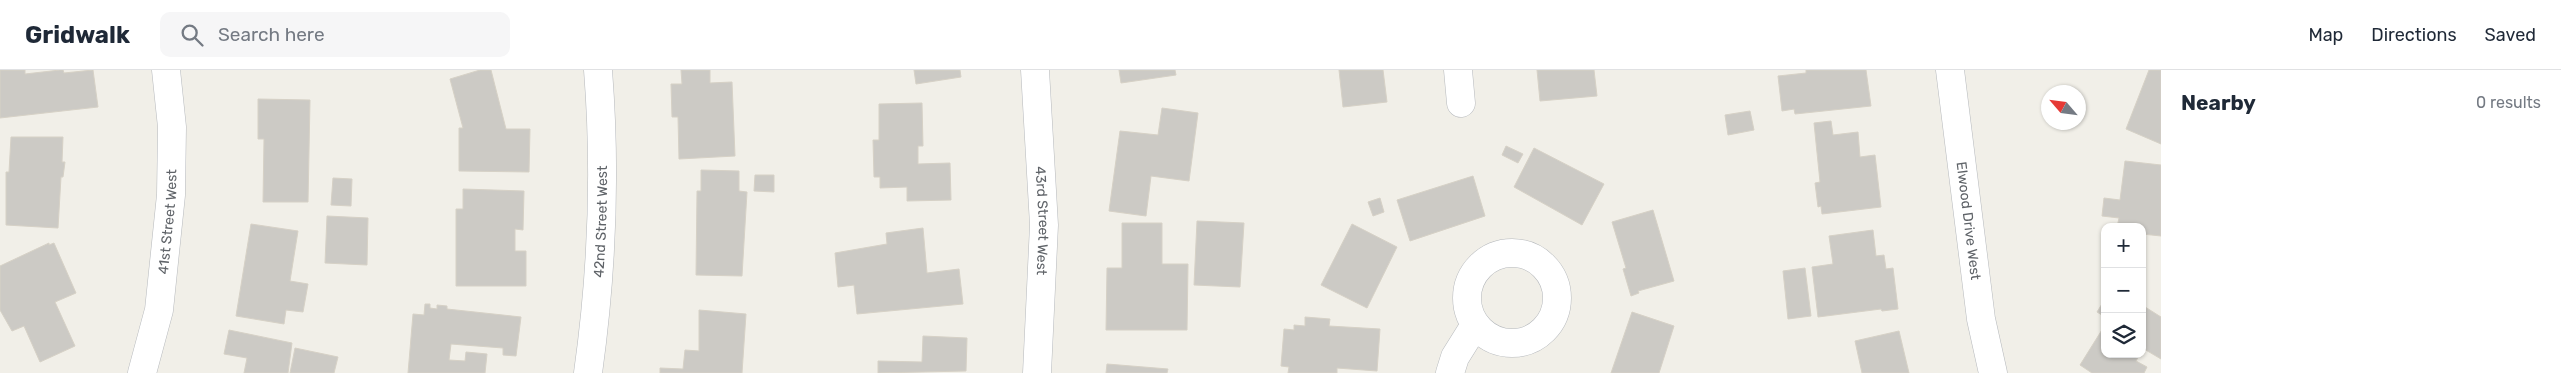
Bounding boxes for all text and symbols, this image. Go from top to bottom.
search box [160,12,510,57]
text: Gridwalk [25,21,130,49]
icon: search [178,21,206,49]
text: Search here [218,23,325,46]
text: Map [2308,24,2343,46]
text: Directions [2371,24,2457,46]
text: Saved [2485,24,2536,46]
north arrow [2041,85,2086,130]
text: Nearby [2181,90,2256,115]
text: 0 results [2476,93,2541,112]
street label: Elwood Drive West [1953,161,1985,282]
street label: 42nd Street West [590,165,611,278]
street label: 43rd Street West [1032,166,1053,276]
street label: 41st Street West [154,168,180,275]
map controls [2101,223,2146,358]
button: + [2101,223,2146,268]
button: − [2101,268,2146,313]
button: layers [2101,313,2146,358]

